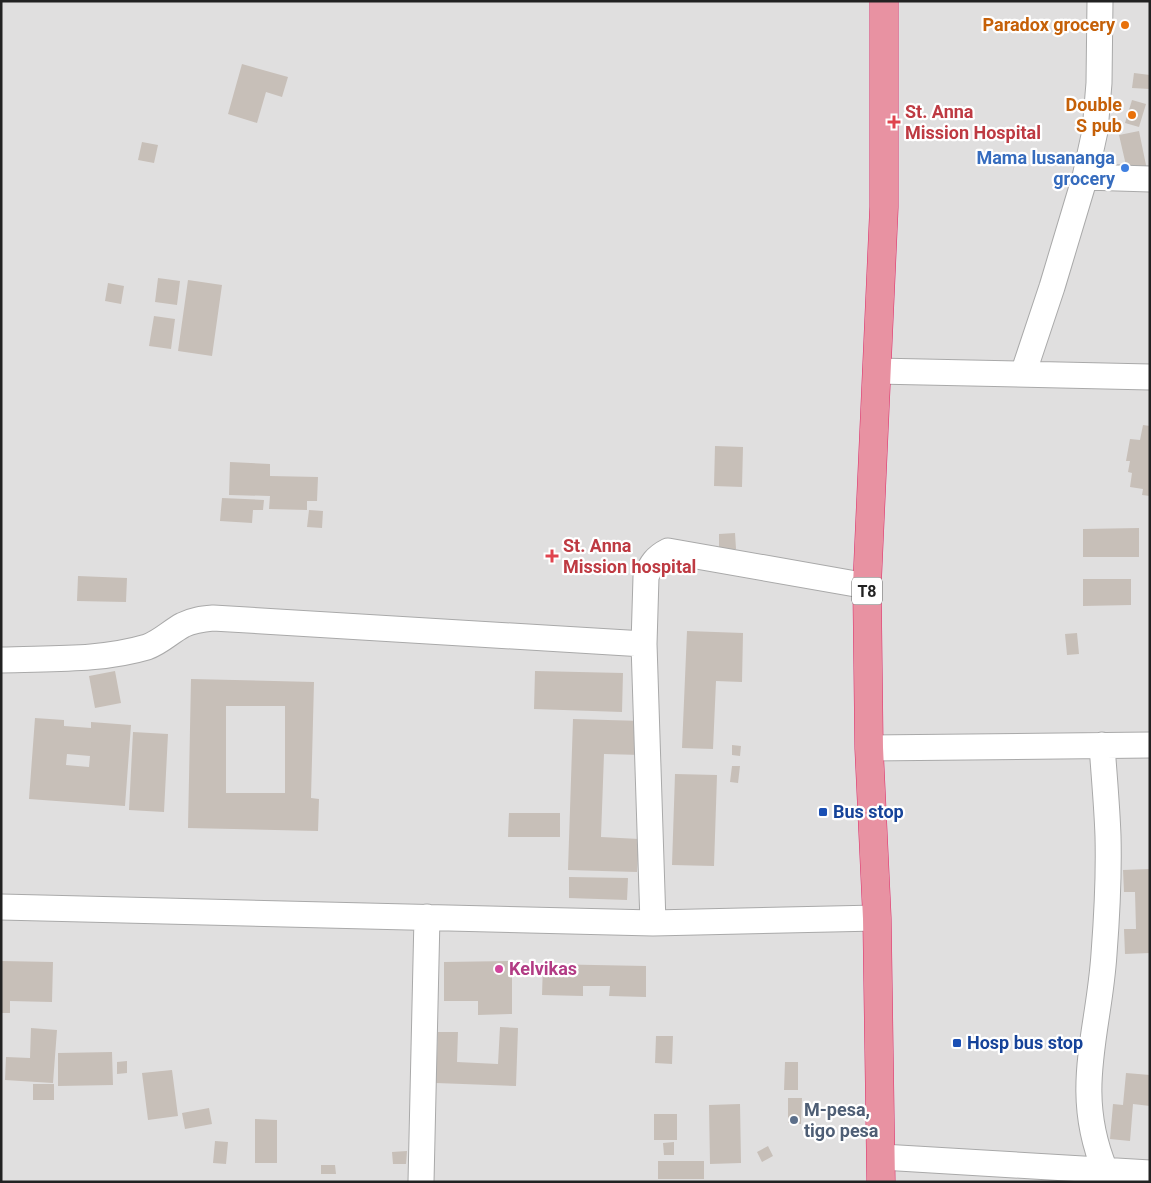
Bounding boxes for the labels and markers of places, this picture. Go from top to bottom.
place label: Paradox grocery [983,14,1116,35]
marker: Paradox grocery [1119,19,1131,31]
place label: Double S pub [1065,94,1122,136]
place label: St. Anna Mission Hospital [905,101,1041,143]
marker: Double S pub [1126,109,1138,121]
marker: St. Anna Mission Hospital [887,115,901,129]
place label: Mama lusananga grocery [976,147,1116,189]
marker: Mama lusananga grocery [1119,162,1131,174]
place label: St. Anna Mission hospital [563,535,696,577]
marker: St. Anna Mission hospital [545,549,559,563]
place label: Bus stop [833,801,904,822]
marker: Bus stop [817,806,829,818]
place label: Kelvikas [509,958,577,979]
marker: Kelvikas [493,963,505,975]
place label: Hosp bus stop [967,1032,1083,1053]
marker: Hosp bus stop [951,1037,963,1049]
place label: M-pesa, tigo pesa [804,1099,879,1141]
marker: M-pesa, tigo pesa [788,1114,800,1126]

